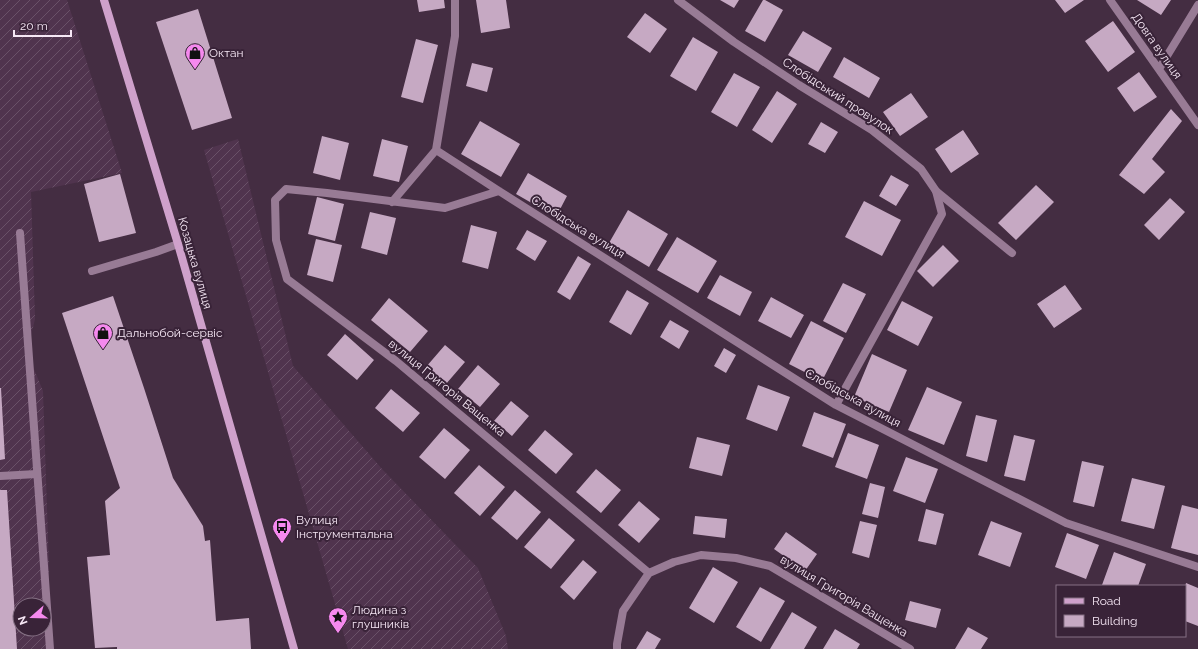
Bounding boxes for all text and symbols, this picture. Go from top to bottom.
street label: Довга вулиця [1129,10,1185,82]
scale bar [14,12,71,38]
text: 20 m [20,19,48,33]
shop icon: Октан [184,42,206,70]
place label: Октан [209,46,243,60]
street label: Слобідський провулок [780,55,896,137]
street label: Слобідська вулиця [529,193,627,261]
street label: Козацька вулиця [175,215,215,311]
shop icon: Дальнобой-сервіс [92,322,114,350]
place label: Дальнобой-сервіс [117,326,223,340]
street label: вулиця Григорія Ващенка [386,337,508,439]
street label: Слобідська вулиця [803,366,903,430]
place label: Вулиця Інструментальна [296,513,393,541]
bus stop icon: Вулиця Інструментальна [271,516,293,544]
street label: вулиця Григорія Ващенка [778,552,910,640]
legend [1056,585,1186,637]
text: Road [1092,594,1121,608]
north arrow [12,597,52,637]
place label: Людина з глушників [352,603,409,631]
place icon: Людина з глушників [327,606,349,634]
text: N [16,614,31,626]
text: Building [1092,614,1138,628]

